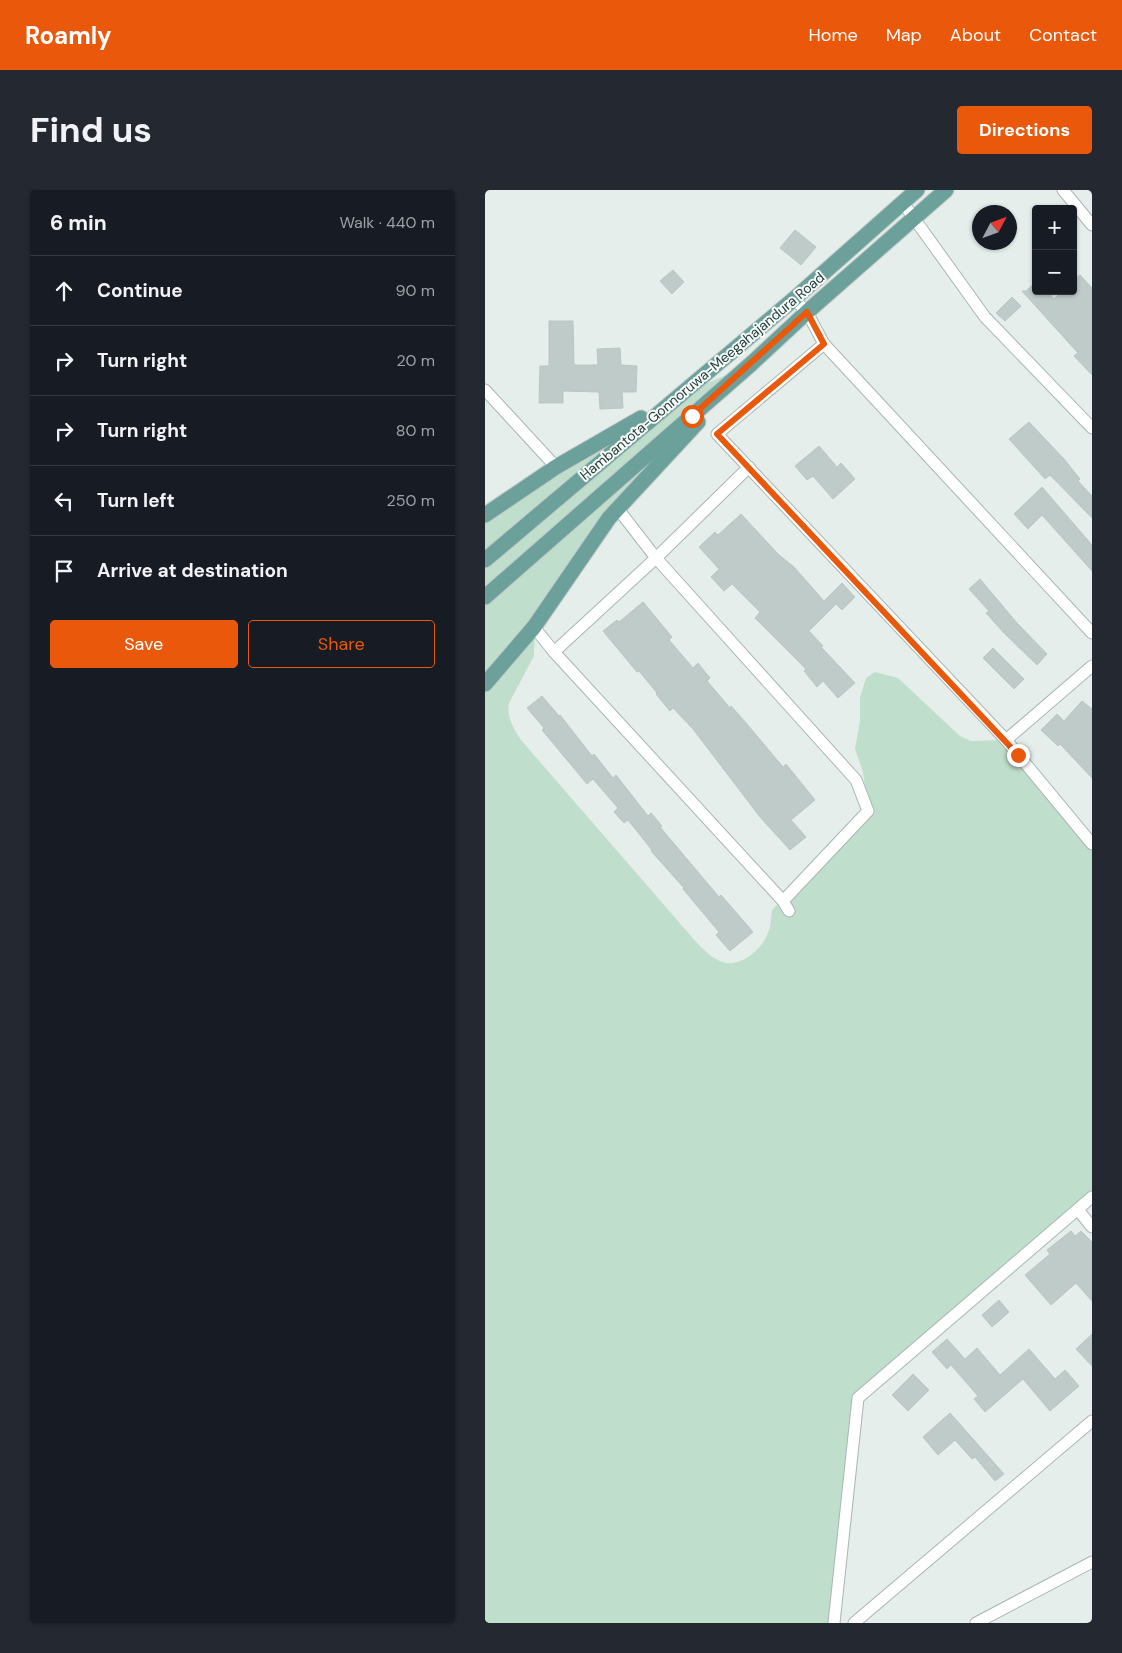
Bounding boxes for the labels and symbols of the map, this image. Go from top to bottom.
north arrow [972,205,1017,250]
street label: Hambantota-Gonnoruwa-Meegahajandura Road [576,268,828,484]
route start [681,405,704,428]
route end [1007,744,1030,767]

